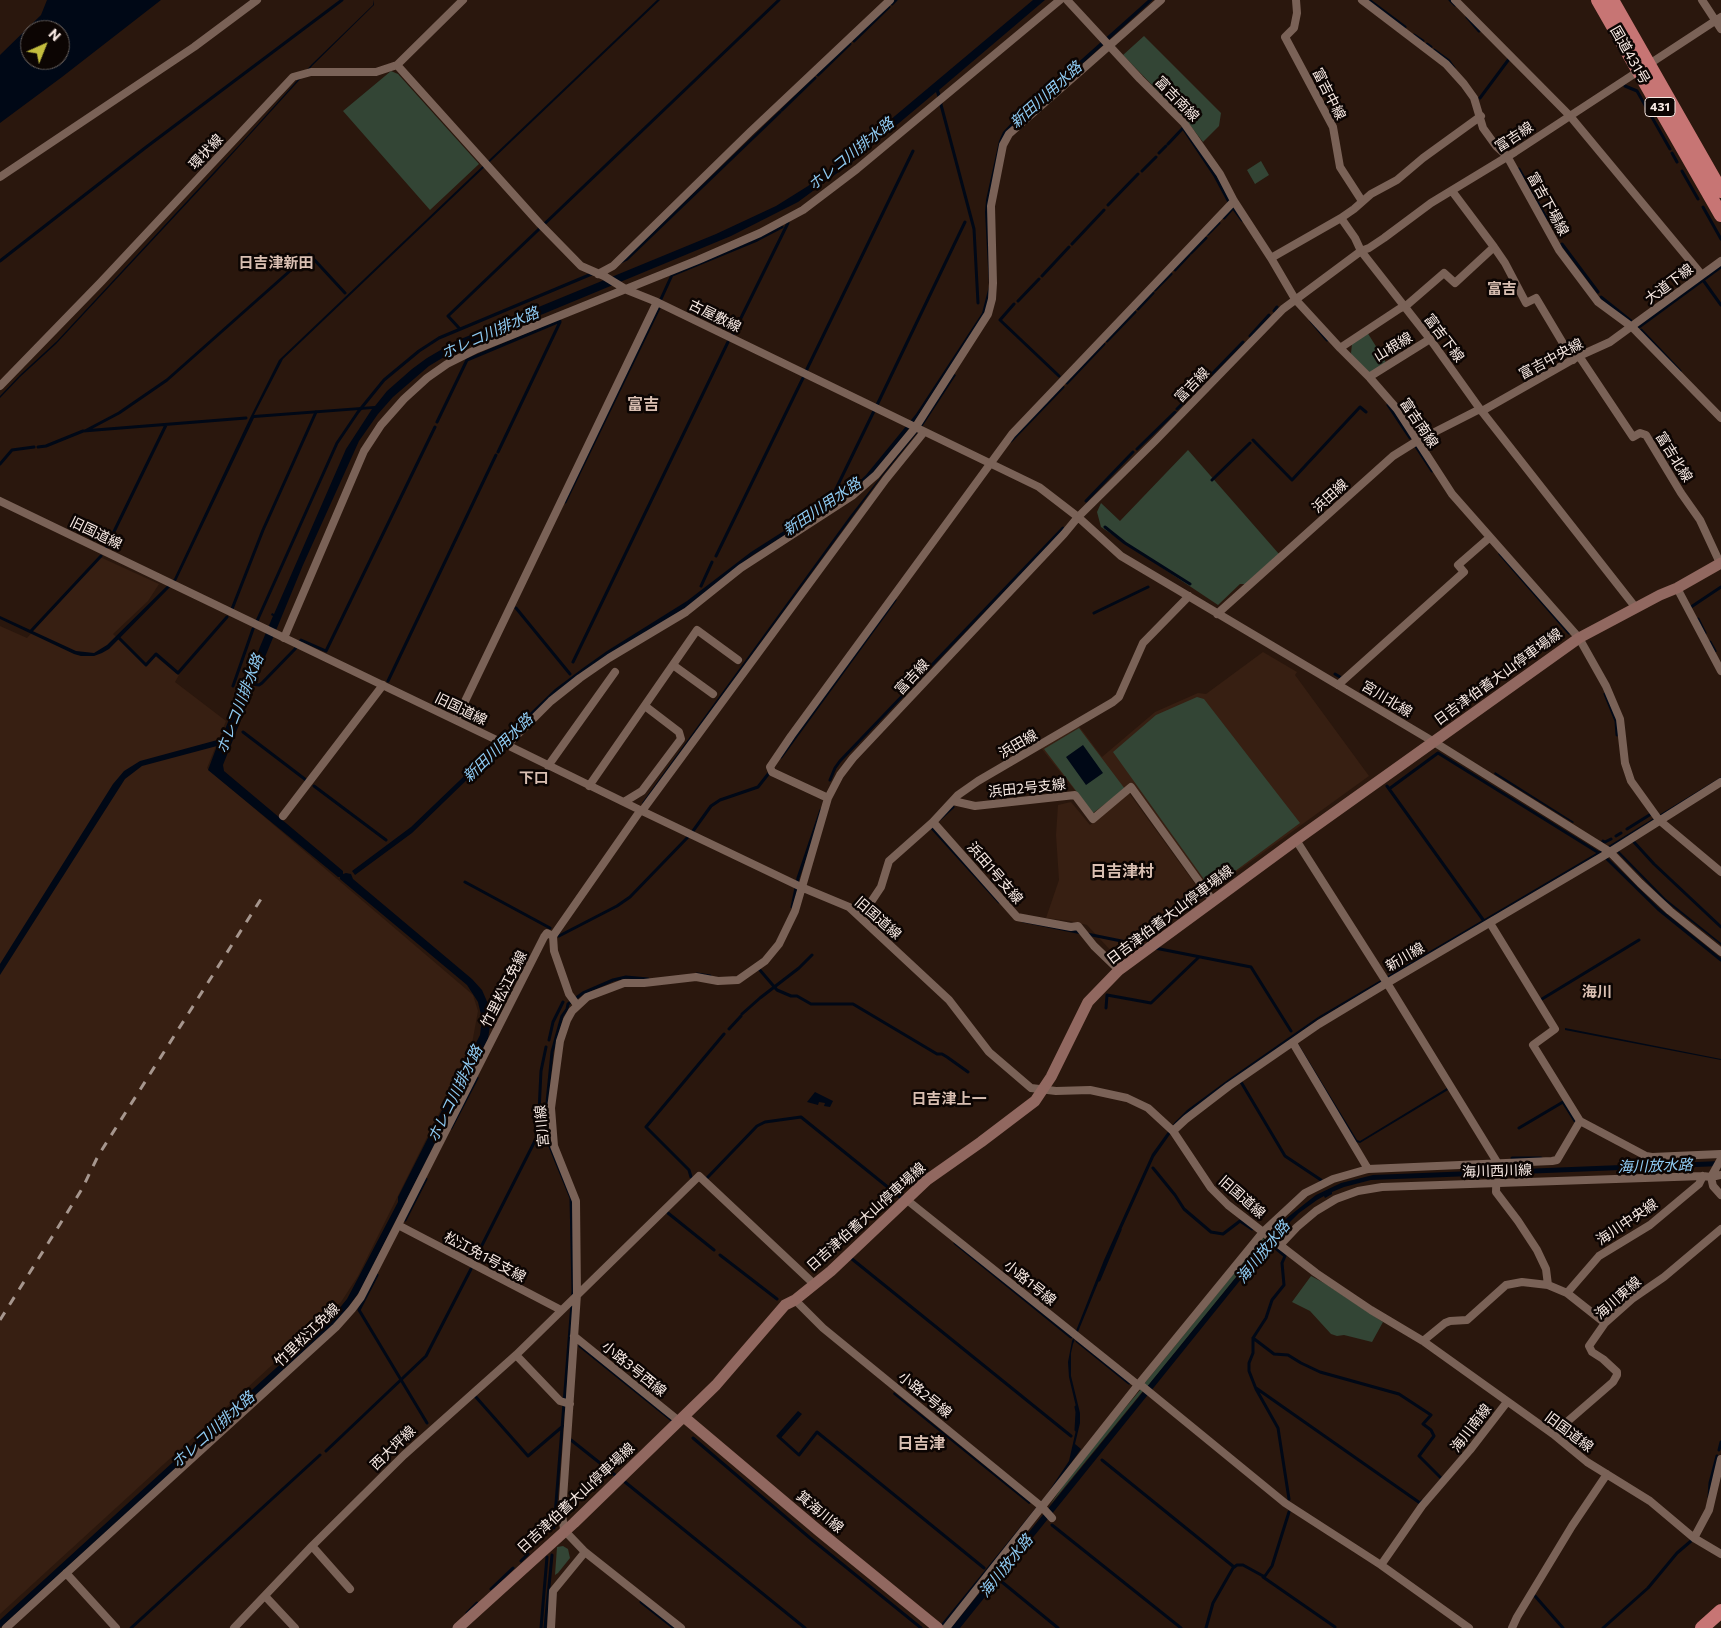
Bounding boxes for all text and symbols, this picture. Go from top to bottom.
north arrow [20,20,70,70]
street label: 国道431号 [1607,23,1653,87]
text: N [45,25,65,44]
water label: 新田川用水路 [1007,58,1085,132]
street label: 富吉中線 [1309,65,1349,123]
street label: 富吉南線 [1152,73,1202,125]
road number: 431 [1645,98,1675,116]
water label: ホレコ川排水路 [805,114,897,194]
street label: 富吉線 [1492,119,1536,155]
street label: 環状線 [186,131,226,173]
street label: 富吉下場線 [1524,169,1572,239]
district label: 日吉津新田 [239,254,313,272]
street label: 大道下線 [1642,260,1696,308]
district label: 富吉 [1487,280,1517,298]
street label: 古屋敷線 [686,296,744,336]
water label: ホレコ川排水路 [438,303,542,363]
street label: 富吉下線 [1420,311,1468,365]
street label: 山根線 [1371,329,1415,365]
street label: 富吉中央線 [1516,335,1586,383]
street label: 富吉線 [1171,364,1213,406]
district label: 富吉 [627,395,659,415]
street label: 富吉南線 [1396,395,1442,451]
street label: 富吉北線 [1652,429,1696,485]
water label: 新田川用水路 [780,474,864,540]
street label: 浜田線 [1309,476,1351,516]
street label: 旧国道線 [67,513,125,553]
street label: 日吉津伯耆大山停車場線 [1431,625,1565,729]
water label: ホレコ川排水路 [213,652,267,756]
street label: 富吉線 [892,656,932,698]
street label: 宮川北線 [1359,677,1415,721]
street label: 旧国道線 [432,689,490,729]
water label: 新田川用水路 [459,710,537,786]
street label: 浜田線 [996,726,1040,762]
district label: 下口 [519,769,549,787]
street label: 浜田2号支線 [987,776,1067,800]
street label: 浜田1号支線 [964,839,1026,907]
district label: 日吉津村 [1090,862,1154,882]
street label: 日吉津伯耆大山停車場線 [1103,862,1237,968]
street label: 旧国道線 [851,893,905,943]
street label: 新川線 [1383,939,1427,975]
street label: 竹里松江免線 [477,948,531,1030]
district label: 海川 [1582,983,1612,1001]
water label: ホレコ川排水路 [424,1043,486,1145]
district label: 日吉津上一 [912,1090,986,1108]
street label: 宮川線 [532,1104,552,1148]
water label: 海川放水路 [1617,1156,1693,1176]
street label: 日吉津伯耆大山停車場線 [803,1159,929,1275]
street label: 海川西川線 [1462,1161,1532,1181]
street label: 旧国道線 [1215,1172,1269,1222]
street label: 海川中央線 [1593,1195,1661,1249]
water label: 海川放水路 [1232,1217,1294,1287]
street label: 松江免1号支線 [441,1228,529,1286]
street label: 小路1号線 [1001,1257,1059,1309]
street label: 海川東線 [1591,1273,1645,1323]
street label: 竹里松江免線 [271,1300,343,1370]
street label: 小路3号西線 [598,1338,670,1400]
street label: 小路2号線 [895,1368,955,1422]
water label: ホレコ川排水路 [168,1388,258,1472]
street label: 海川南線 [1447,1401,1495,1455]
street label: 旧国道線 [1542,1408,1596,1456]
street label: 西大坪線 [367,1423,419,1473]
district label: 日吉津 [897,1434,945,1454]
street label: 日吉津伯耆大山停車場線 [514,1439,638,1557]
street label: 箕海川線 [793,1488,847,1536]
water label: 海川放水路 [975,1531,1037,1601]

